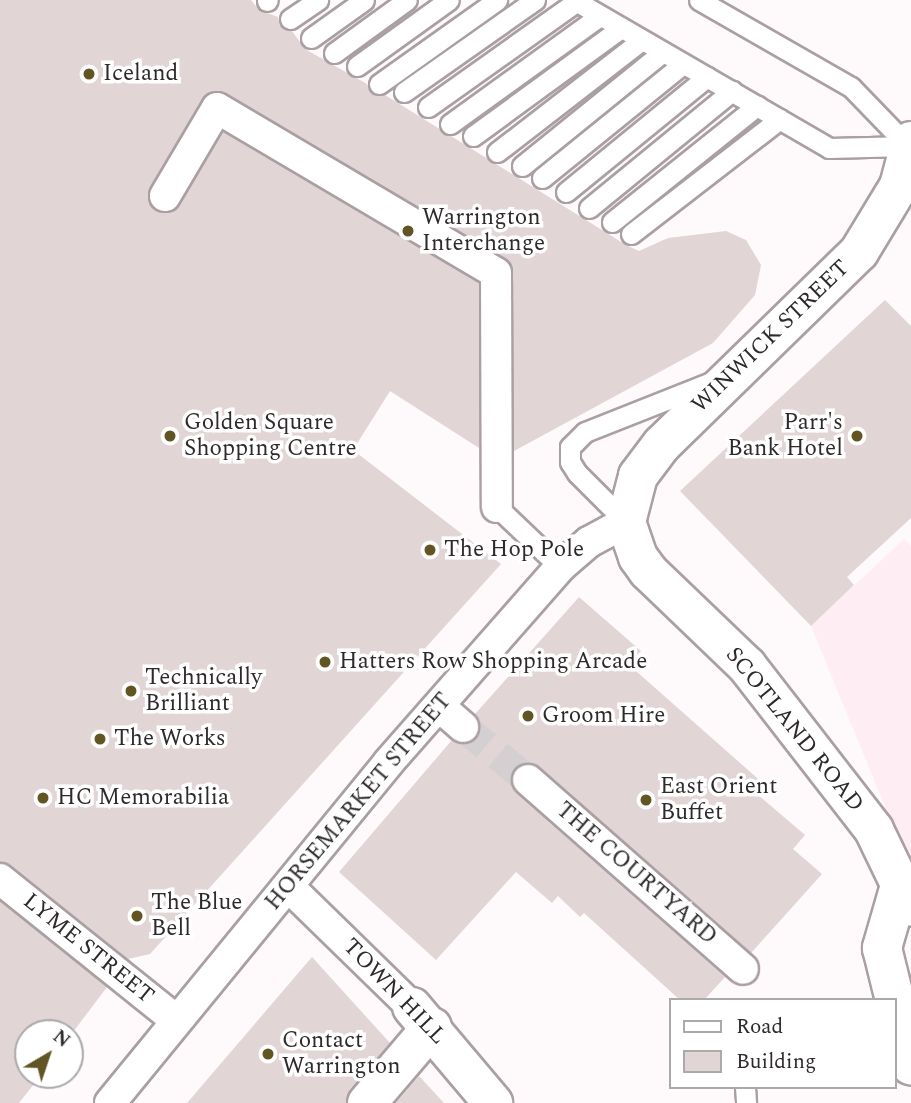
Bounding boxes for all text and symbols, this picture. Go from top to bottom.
place label: Iceland [103,60,178,88]
marker: Iceland [81,66,97,82]
place label: Warrington Interchange [422,204,545,258]
marker: Warrington Interchange [400,223,416,239]
street label: WINWICK STREET [686,255,856,419]
place label: Golden Square Shopping Centre [184,409,357,463]
place label: Parr's Bank Hotel [728,409,843,463]
marker: Golden Square Shopping Centre [162,428,178,444]
marker: Parr's Bank Hotel [849,428,865,444]
place label: The Hop Pole [444,536,584,564]
marker: The Hop Pole [422,542,438,558]
street label: SCOTLAND ROAD [719,642,869,818]
place label: Hatters Row Shopping Arcade [339,648,647,676]
marker: Hatters Row Shopping Arcade [317,654,333,670]
place label: Technically Brilliant [145,664,262,718]
marker: Technically Brilliant [123,683,139,699]
street label: HORSEMARKET STREET [260,688,458,916]
place label: Groom Hire [542,702,665,730]
marker: Groom Hire [520,708,536,724]
place label: The Works [114,725,226,753]
marker: The Works [92,731,108,747]
place label: East Orient Buffet [660,773,777,827]
place label: HC Memorabilia [57,784,229,812]
marker: HC Memorabilia [35,790,51,806]
marker: East Orient Buffet [638,792,654,808]
street label: THE COURTYARD [550,797,722,951]
street label: LYME STREET [17,888,159,1010]
place label: The Blue Bell [151,889,242,943]
marker: The Blue Bell [129,908,145,924]
street label: TOWN HILL [337,933,451,1051]
legend [670,998,897,1089]
text: Road [736,1011,783,1043]
north arrow [14,1019,84,1089]
text: N [46,1023,76,1055]
place label: Contact Warrington [282,1027,401,1081]
marker: Contact Warrington [260,1046,276,1062]
text: Building [736,1046,816,1078]

